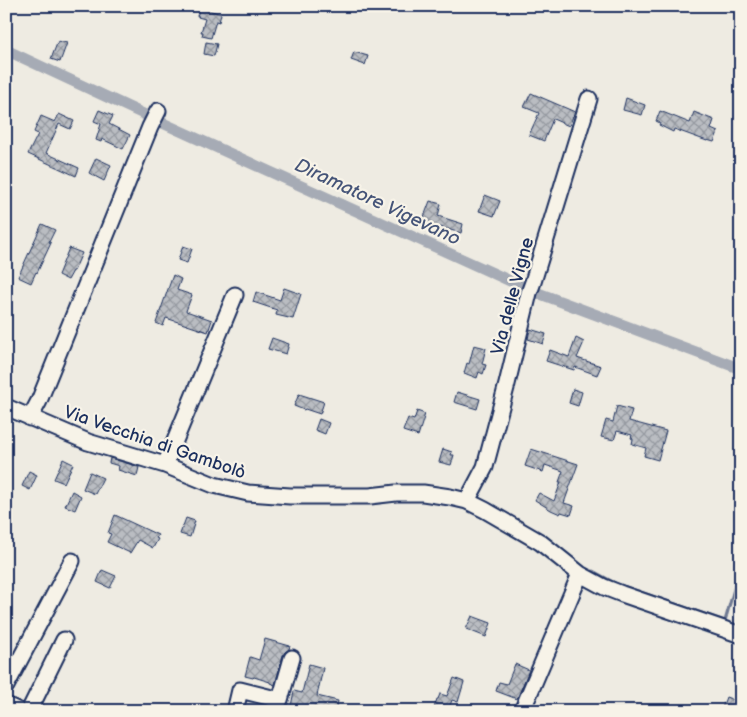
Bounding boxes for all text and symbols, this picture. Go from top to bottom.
water label: Diramatore Vigevano [291,154,464,251]
street label: Via delle Vigne [487,235,538,357]
street label: Via Vecchia di Gambolò [61,401,249,483]

